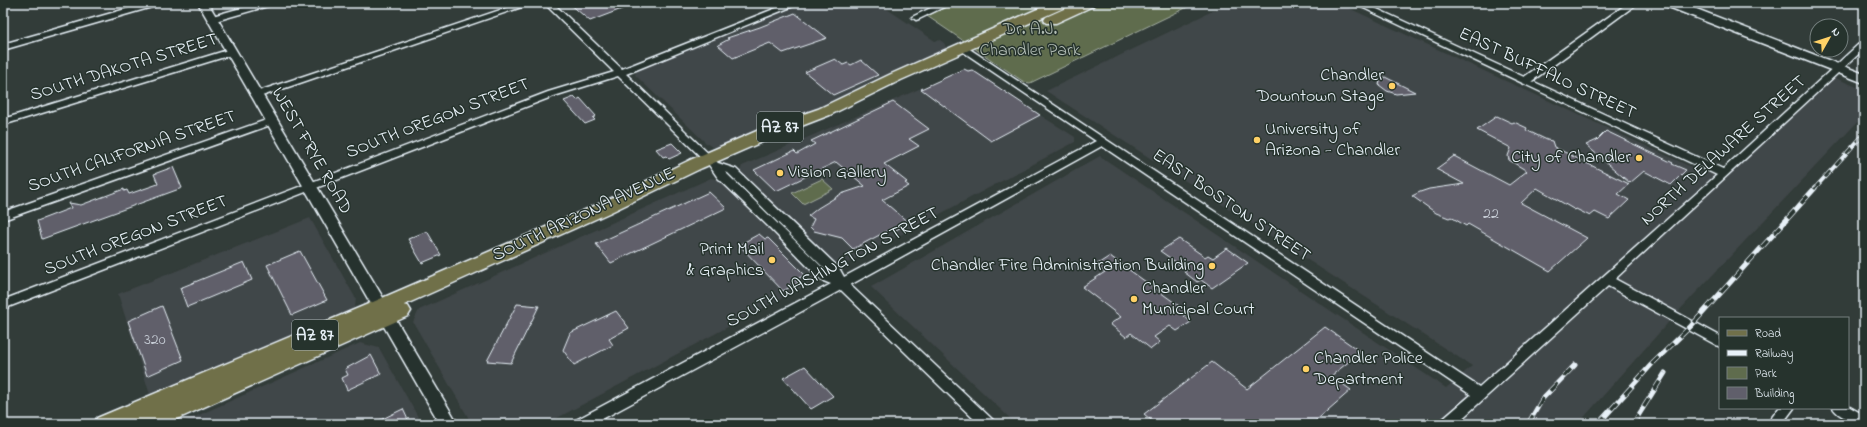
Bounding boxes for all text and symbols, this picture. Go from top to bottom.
park label: Dr. A.J. Chandler Park [980,17,1081,64]
north arrow [1809,18,1849,58]
street label: EAST BUFFALO STREET [1454,21,1640,127]
text: N [1827,24,1845,40]
street label: SOUTH DAKOTA STREET [27,27,221,109]
place label: Chandler Downtown Stage [1256,63,1385,111]
street label: NORTH DELAWARE STREET [1636,70,1812,232]
street label: SOUTH OREGON STREET [342,72,534,166]
marker: Chandler Downtown Stage [1387,81,1397,91]
street label: WEST FRYE ROAD [264,83,358,219]
street label: SOUTH CALIFORNIA STREET [24,104,240,200]
road number: AZ 87 [757,112,803,142]
place label: University of Arizona - Chandler [1265,117,1400,164]
marker: University of Arizona - Chandler [1252,135,1262,145]
street label: EAST BOSTON STREET [1146,143,1316,269]
place label: City of Chandler [1511,145,1631,171]
marker: City of Chandler [1634,153,1644,163]
place label: Vision Gallery [787,160,886,186]
street label: SOUTH ARIZONA AVENUE [488,161,680,269]
marker: Vision Gallery [775,168,785,178]
street label: SOUTH OREGON STREET [40,189,232,283]
street label: SOUTH WASHINGTON STREET [722,201,944,335]
house number: 22 [1483,202,1499,226]
place label: Print Mail & Graphics [686,237,764,284]
place label: Chandler Fire Administration Building [931,253,1204,280]
marker: Print Mail & Graphics [767,255,777,265]
marker: Chandler Fire Administration Building [1207,261,1217,271]
place label: Chandler Municipal Court [1142,276,1255,323]
marker: Chandler Municipal Court [1129,294,1139,304]
legend [1719,317,1849,409]
road number: AZ 87 [292,320,338,350]
text: Road [1755,325,1781,343]
house number: 320 [144,328,166,352]
text: Railway [1755,345,1794,364]
place label: Chandler Police Department [1313,346,1424,393]
marker: Chandler Police Department [1301,364,1311,374]
text: Park [1755,365,1777,383]
text: Building [1754,385,1794,404]

